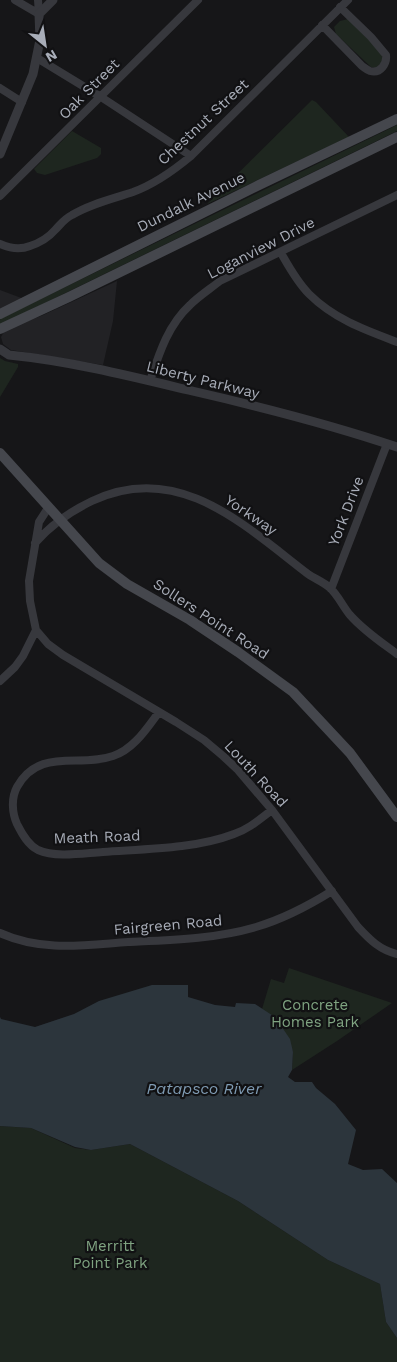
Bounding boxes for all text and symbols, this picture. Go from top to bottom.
north arrow [20,20,70,70]
text: N [43,47,60,66]
street label: Oak Street [55,55,123,123]
street label: Chestnut Street [154,75,253,169]
street label: Dundalk Avenue [134,168,248,236]
street label: Loganview Drive [204,213,318,283]
street label: Liberty Parkway [145,357,262,403]
street label: York Drive [324,474,368,548]
street label: Yorkway [221,491,281,539]
street label: Sollers Point Road [150,575,272,663]
street label: Louth Road [221,737,291,811]
street label: Meath Road [53,826,141,848]
street label: Fairgreen Road [113,911,223,939]
park label: Concrete Homes Park [271,996,360,1031]
water label: Patapsco River [147,1079,262,1098]
park label: Merritt Point Park [73,1237,148,1272]

